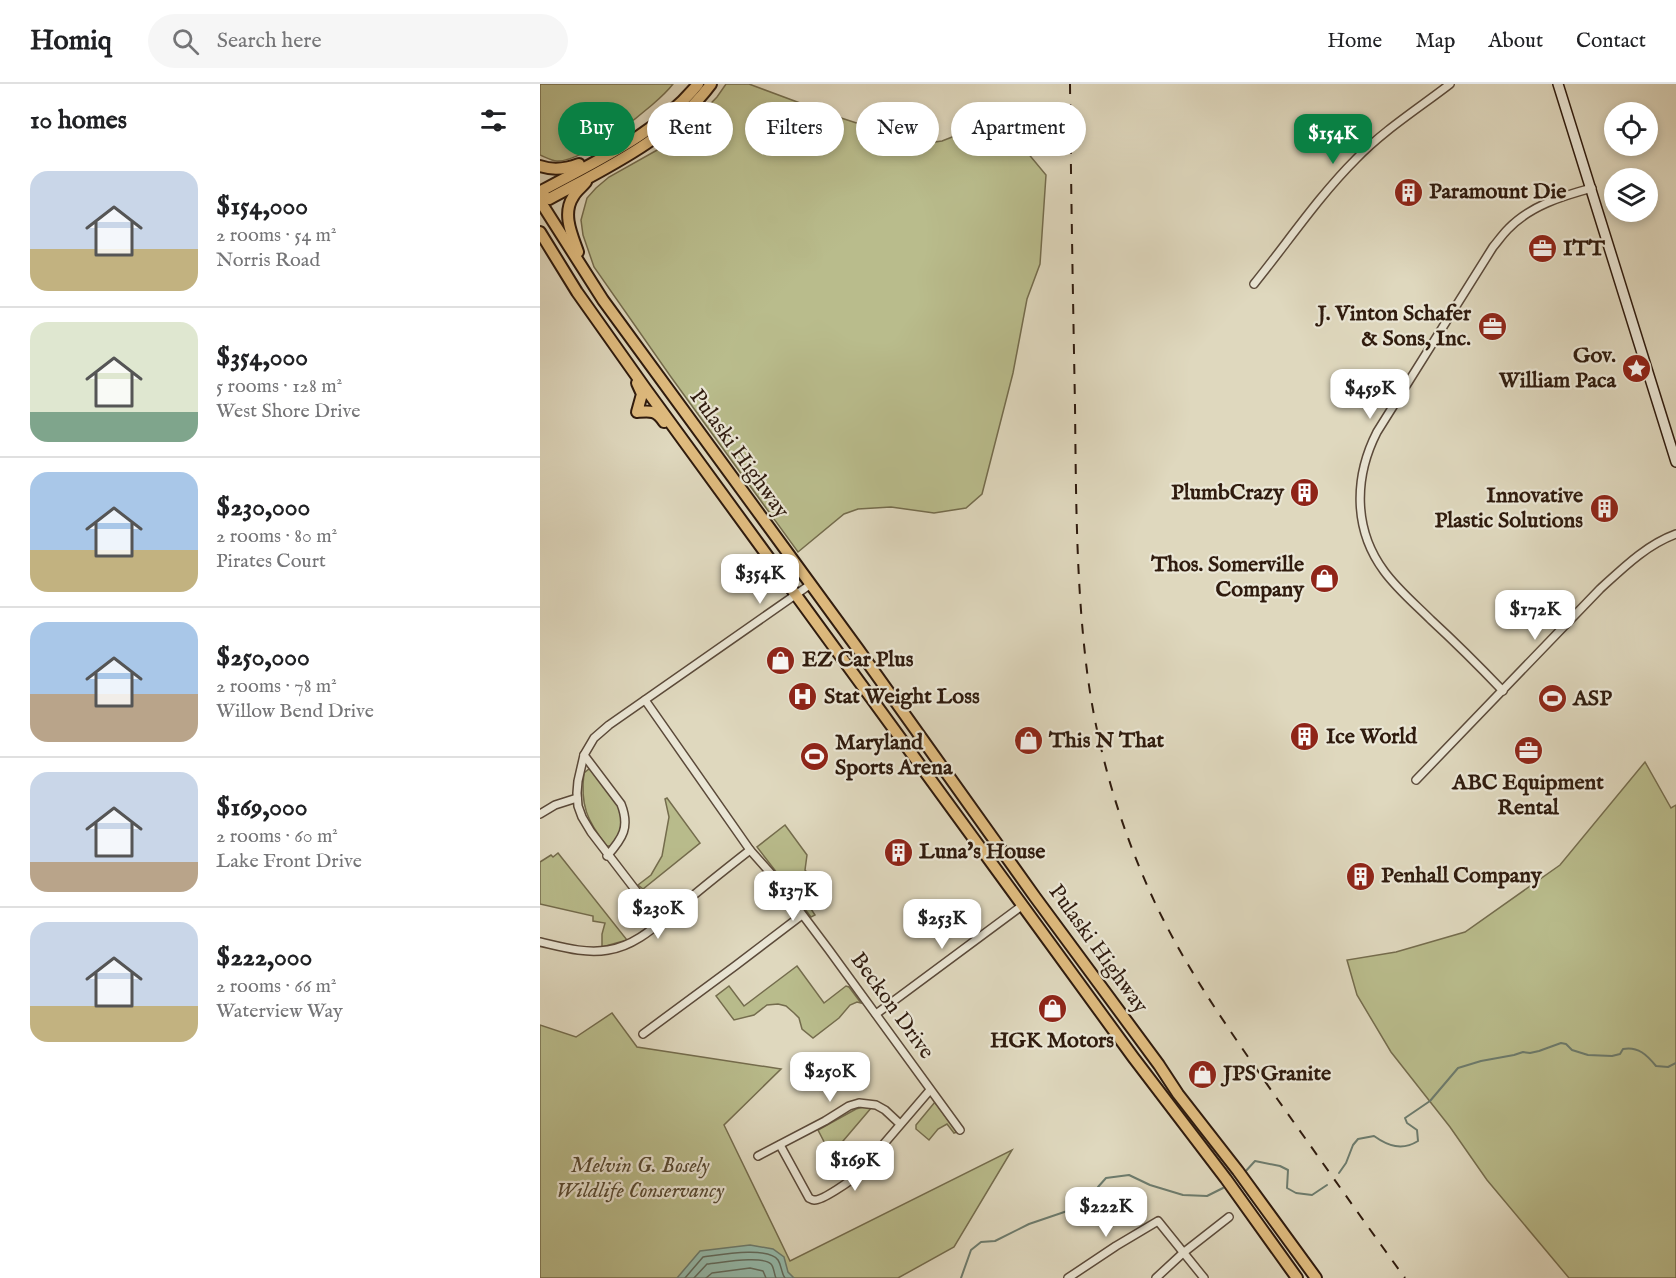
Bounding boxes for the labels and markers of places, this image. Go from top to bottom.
pin: $154K [1291,114,1375,165]
building icon: Paramount Die [1392,176,1424,208]
place label: Paramount Die [1429,178,1566,206]
office icon: ITT [1526,233,1558,265]
place label: ITT [1563,235,1606,263]
place label: J. Vinton Schafer & Sons, Inc. [1314,300,1472,353]
office icon: J. Vinton Schafer & Sons, Inc. [1476,311,1508,343]
place label: Gov. William Paca [1498,342,1616,395]
place icon: Gov. William Paca [1621,353,1653,385]
pin: $459K [1328,369,1412,420]
building icon: PlumbCrazy [1289,477,1321,509]
place label: PlumbCrazy [1171,479,1285,507]
place label: Innovative Plastic Solutions [1434,482,1583,535]
building icon: Innovative Plastic Solutions [1588,493,1620,525]
place label: Thos. Somerville Company [1150,551,1305,604]
pin: $354K [718,554,802,605]
shop icon: Thos. Somerville Company [1309,562,1341,594]
pin: $172K [1493,590,1577,641]
shop icon: EZ Car Plus [765,644,797,676]
place label: EZ Car Plus [802,646,914,674]
hospital icon: Stat Weight Loss [787,681,819,713]
place label: Stat Weight Loss [824,683,980,711]
sports icon: ASP [1536,683,1568,715]
place label: ASP [1572,685,1612,713]
building icon: Ice World [1289,721,1321,753]
place label: Ice World [1326,723,1418,751]
shop icon: This N That [1012,725,1044,757]
place label: This N That [1048,727,1164,755]
place label: Maryland Sports Arena [835,729,953,782]
office icon: ABC Equipment Rental [1512,735,1544,767]
sports icon: Maryland Sports Arena [798,740,830,772]
place label: ABC Equipment Rental [1451,769,1604,822]
building icon: Luna's House [882,836,914,868]
place label: Luna's House [919,838,1045,866]
building icon: Penhall Company [1344,860,1376,892]
place label: Penhall Company [1381,862,1543,890]
pin: $137K [751,871,835,922]
pin: $230K [616,889,700,940]
pin: $253K [900,899,984,950]
shop icon: HGK Motors [1036,993,1068,1025]
place label: HGK Motors [990,1027,1114,1055]
pin: $250K [788,1052,872,1103]
shop icon: JPS Granite [1186,1058,1218,1090]
place label: JPS Granite [1220,1060,1331,1088]
pin: $169K [813,1141,897,1192]
pin: $222K [1064,1187,1148,1238]

